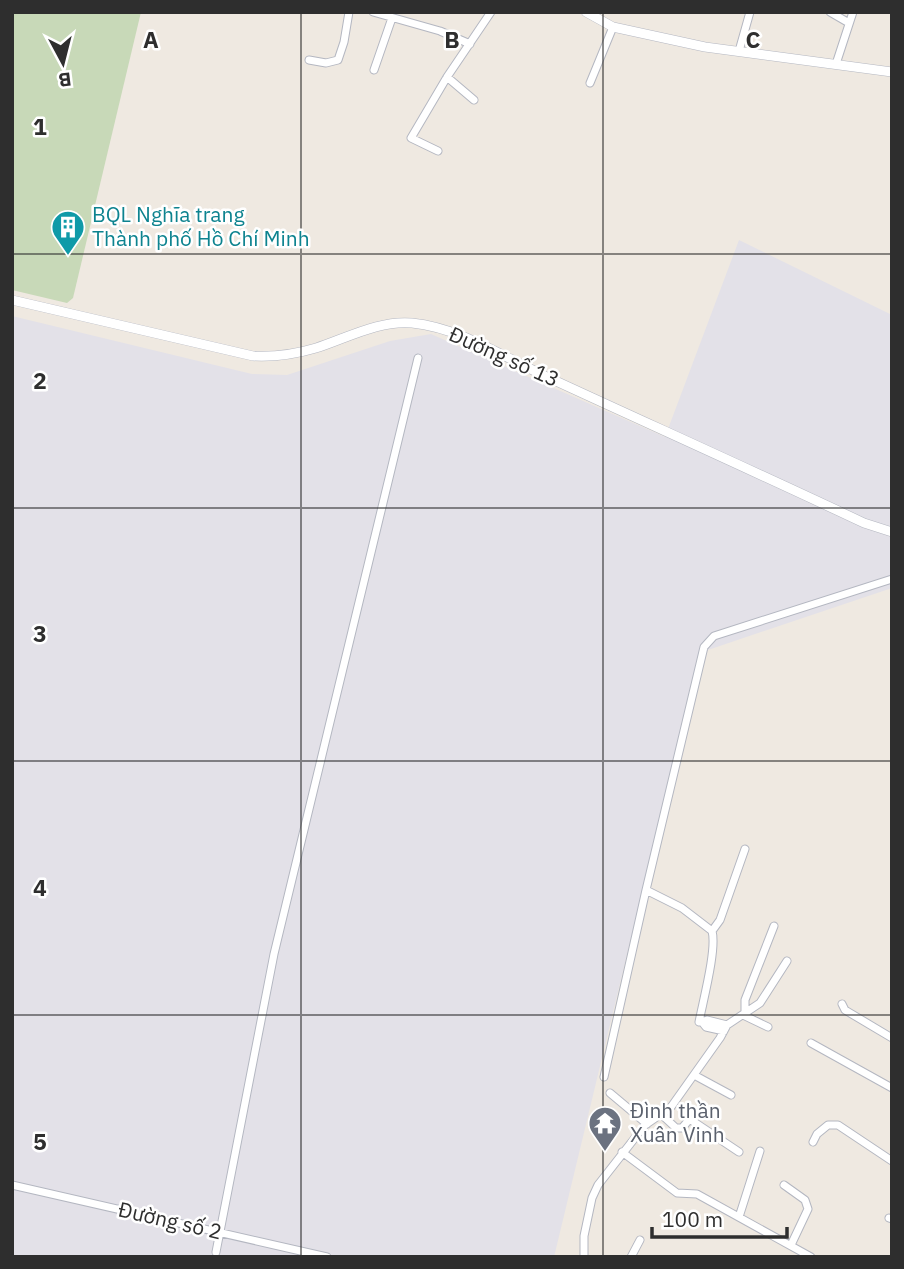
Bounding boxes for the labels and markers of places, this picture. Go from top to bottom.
place label: BQL Nghĩa trang Thành phố Hồ Chí Minh [92,200,310,252]
building icon: BQL Nghĩa trang Thành phố Hồ Chí Minh [49,208,87,257]
place label: Đình thần Xuân Vinh [630,1096,725,1148]
temple icon: Đình thần Xuân Vinh [586,1104,624,1153]

